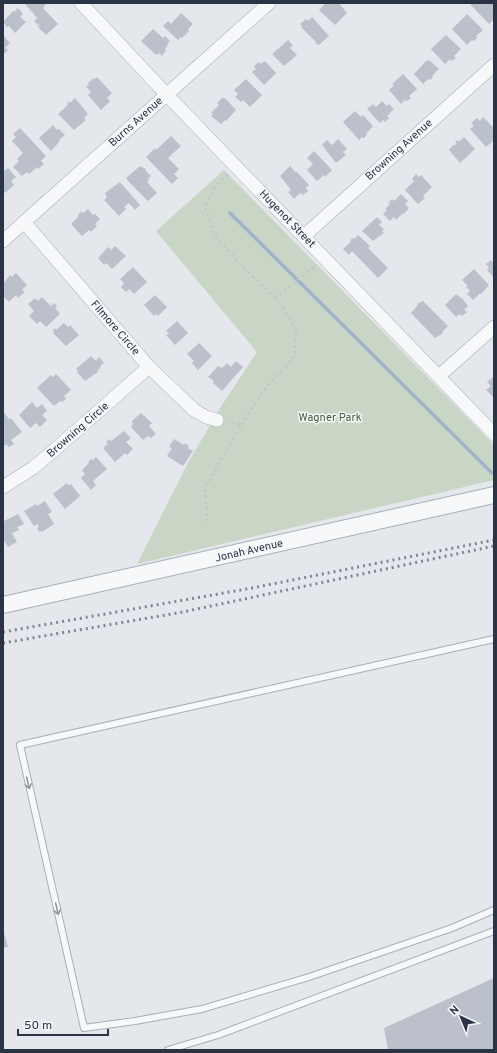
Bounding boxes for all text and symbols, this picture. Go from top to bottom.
street label: Burns Avenue [106,94,166,150]
street label: Browning Avenue [363,116,436,184]
street label: Hugenot Street [256,187,318,251]
street label: Filmore Circle [87,298,143,358]
street label: Browning Circle [44,399,112,461]
park label: Wagner Park [298,411,362,425]
street label: Jonah Avenue [214,536,284,566]
one-way arrow [25,776,33,789]
one-way arrow [53,903,61,916]
north arrow [441,997,481,1037]
text: N [447,1003,462,1018]
scale bar [18,1011,108,1037]
text: 50 m [24,1018,52,1034]

